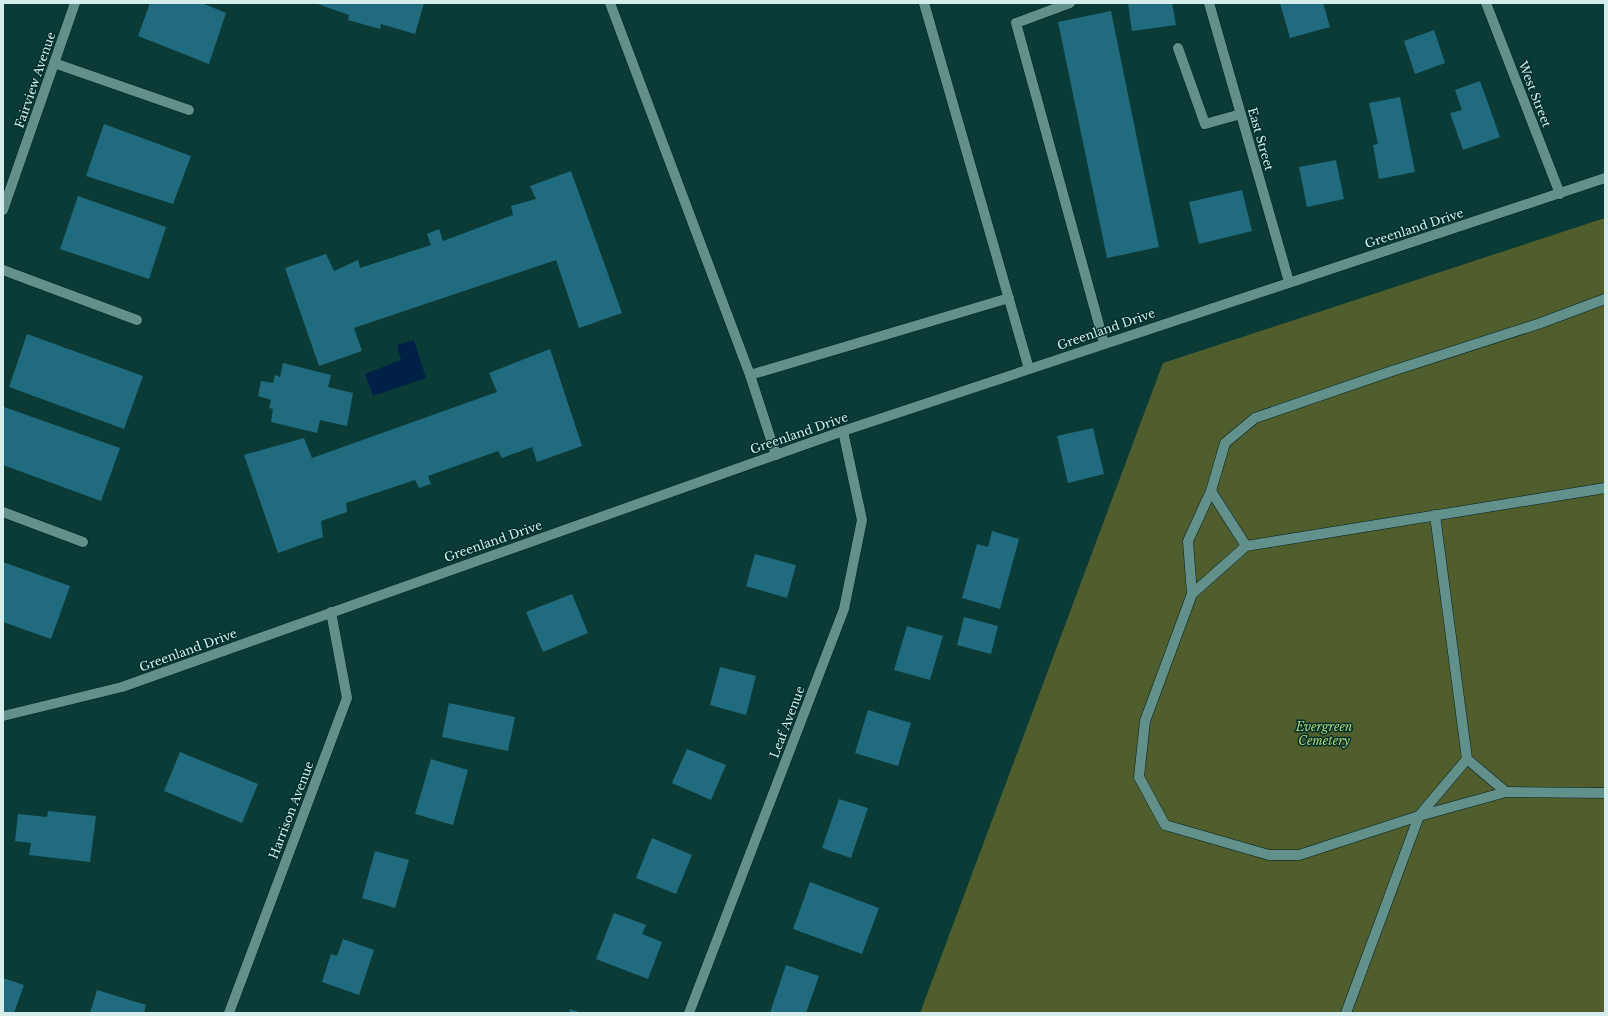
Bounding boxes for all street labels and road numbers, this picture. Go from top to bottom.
street label: Fairview Avenue [12,30,59,130]
street label: West Street [1515,58,1555,130]
street label: East Street [1245,106,1277,173]
street label: Greenland Drive [1363,205,1465,251]
street label: Greenland Drive [1055,305,1157,353]
street label: Greenland Drive [748,409,850,457]
street label: Greenland Drive [442,517,544,565]
street label: Greenland Drive [137,625,239,675]
street label: Leaf Avenue [766,684,808,760]
street label: Harrison Avenue [265,759,317,861]

